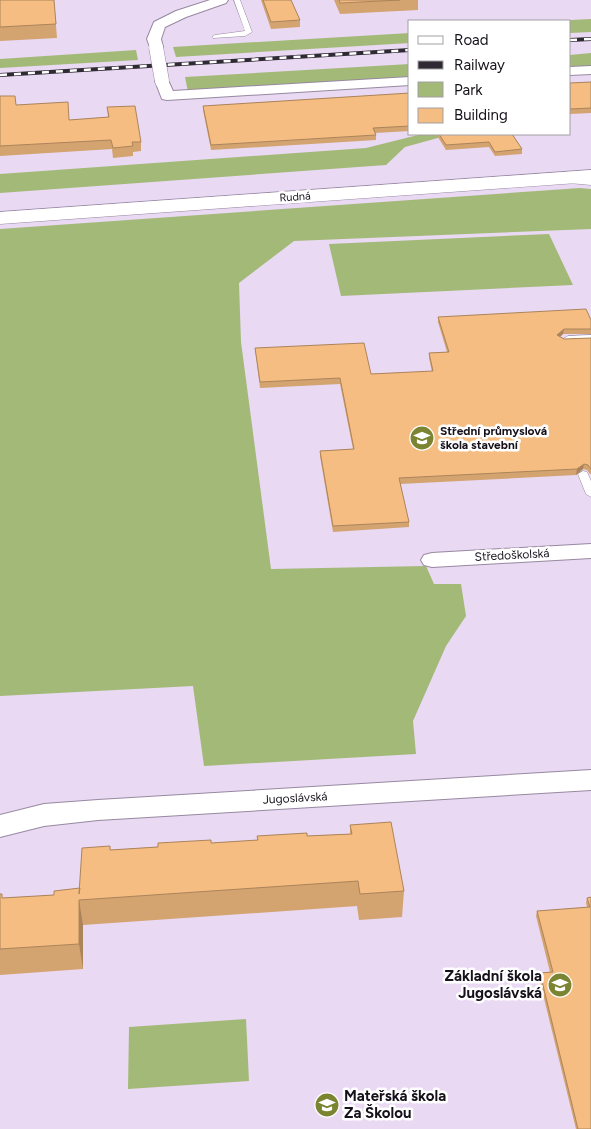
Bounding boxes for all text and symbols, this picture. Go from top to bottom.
legend [408,20,571,135]
text: Road [454,31,489,49]
text: Railway [454,56,505,74]
text: Park [454,81,483,99]
text: Building [454,106,508,124]
street label: Rudná [279,189,311,205]
place label: Střední průmyslová škola stavební [440,424,547,452]
school or university icon: Střední průmyslová škola stavební [409,425,435,451]
street label: Středoškolská [474,546,550,564]
street label: Jugoslávská [262,789,328,807]
place label: Základní škola Jugoslávská [445,967,542,1002]
school or university icon: Základní škola Jugoslávská [547,972,573,998]
place label: Mateřská škola Za Školou [344,1087,446,1122]
school or university icon: Mateřská škola Za Školou [314,1092,340,1118]

